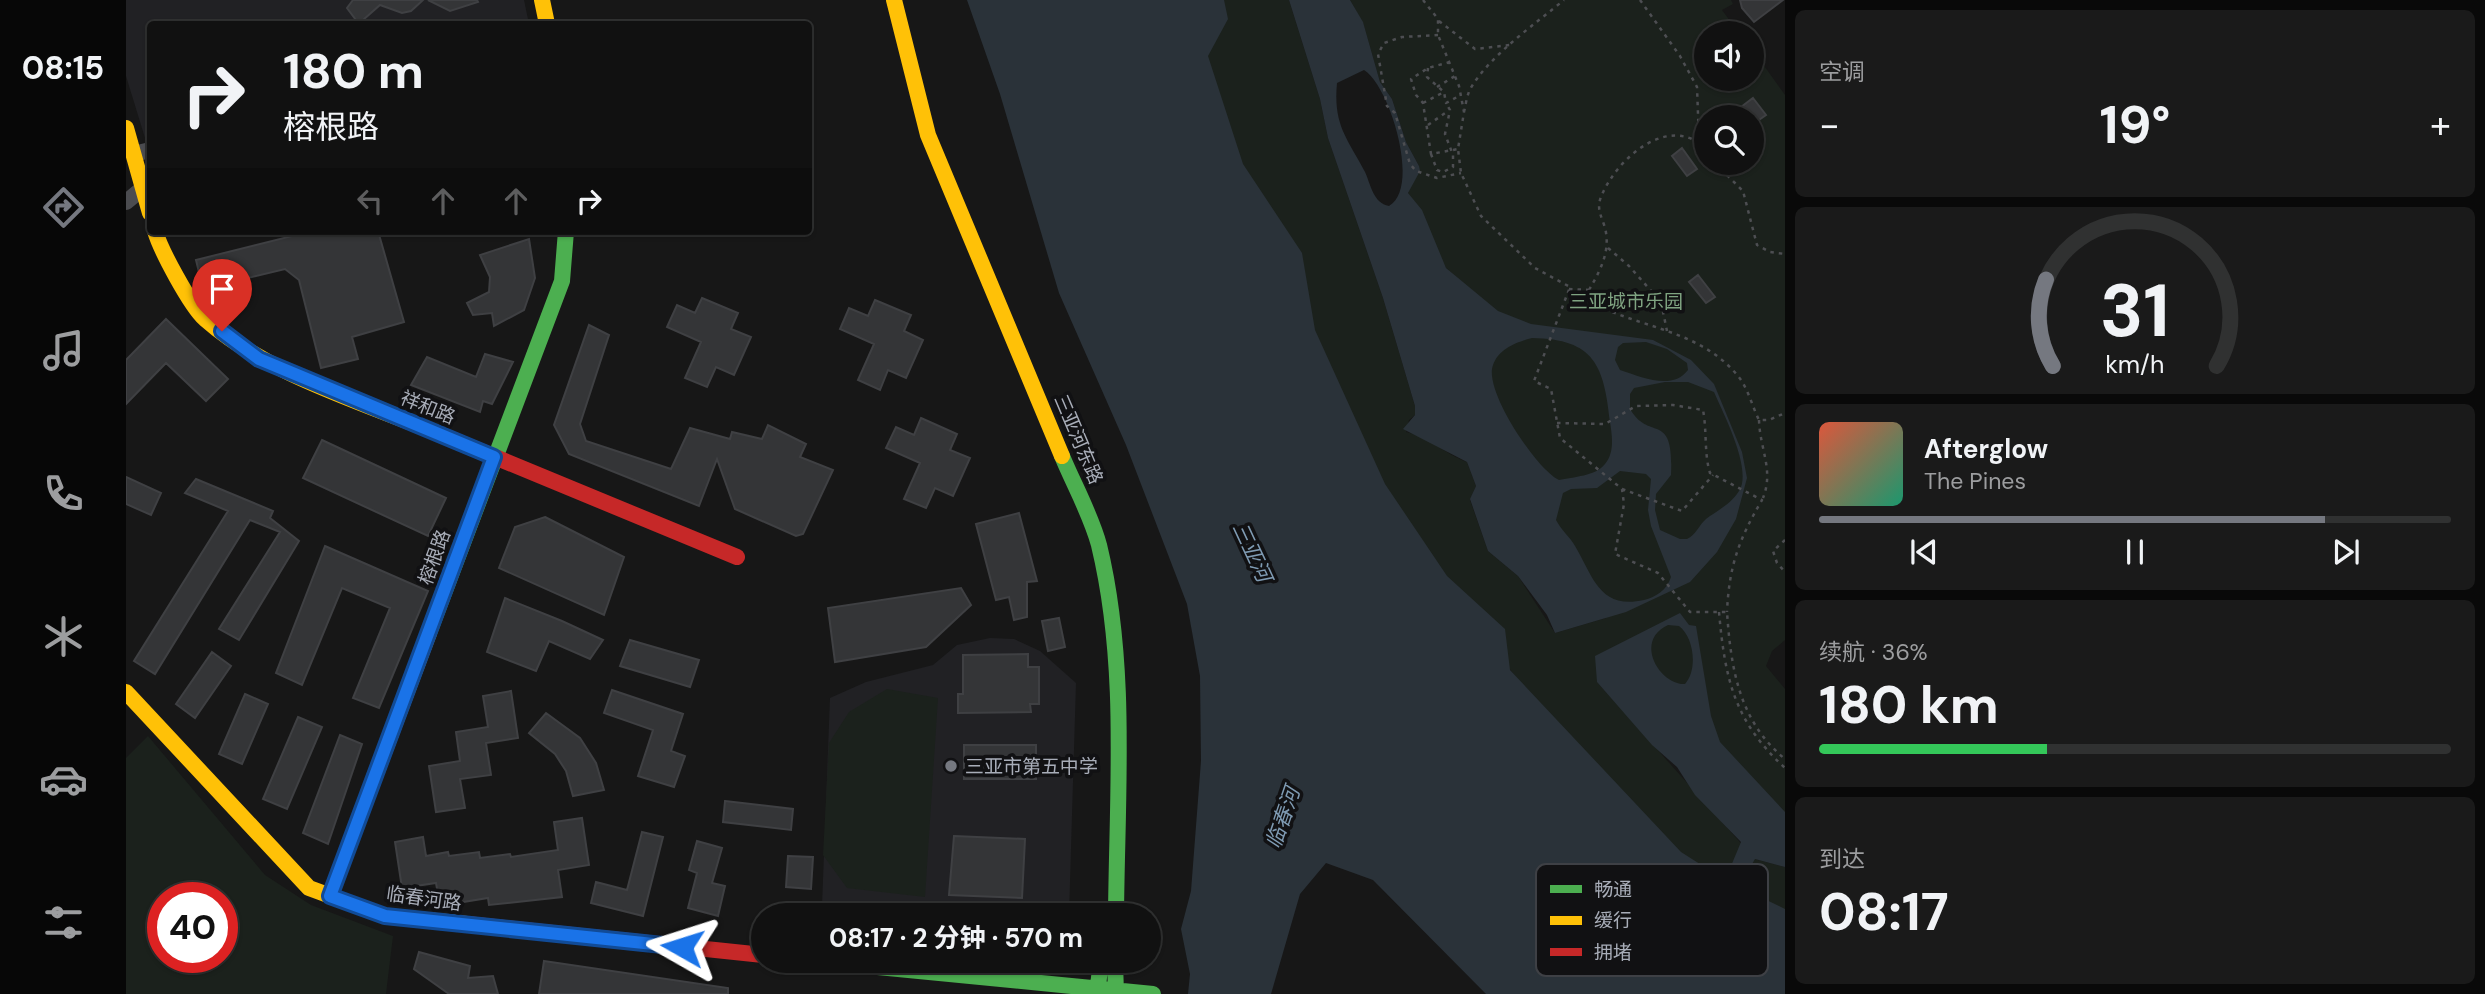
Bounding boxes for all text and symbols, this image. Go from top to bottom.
map controls [1694,21,1764,175]
button: sound [1694,21,1764,91]
text: 180 m [283,39,424,103]
text: 08:15 [22,47,104,89]
icon: right [168,49,259,140]
text: 空调 [1819,57,1865,87]
text: 19° [2100,91,2170,159]
text: − [1819,100,1840,150]
text: + [2430,100,2451,150]
button: search [1694,105,1764,175]
text: 榕根路 [283,106,379,148]
icon: left [351,182,389,220]
icon: ahead [424,182,462,220]
icon: ahead [497,182,535,220]
icon: right [570,182,608,220]
icon: directions [39,183,88,232]
pin [192,259,252,331]
text: 31 [2100,265,2170,360]
icon: arrive [203,270,241,308]
park label: 三亚城市乐园 [1569,289,1683,314]
icon: music [39,326,88,375]
text: km/h [2105,348,2165,381]
street label: 祥和路 [397,385,459,430]
street label: 三亚河东路 [1048,391,1109,488]
text: Afterglow [1924,432,2048,466]
text: The Pines [1924,466,2026,496]
icon: phone [39,469,88,518]
water label: 三亚河 [1226,518,1280,590]
street label: 榕根路 [413,526,456,588]
icon: previous [1905,533,1943,571]
icon: pause [2116,533,2154,571]
icon: next [2327,533,2365,571]
icon: climate [39,612,88,661]
text: 续航 · 36% [1819,637,1928,667]
text: 180 km [1819,671,1999,739]
place label: 三亚市第五中学 [965,754,1098,779]
icon: car [39,755,88,804]
marker: 三亚市第五中学 [943,758,959,774]
water label: 临春河 [1260,780,1308,852]
text: 到达 [1819,844,1865,874]
legend [1536,864,1768,976]
text: 畅通 [1594,877,1632,902]
text: 08:17 [1819,878,1949,946]
street label: 临春河路 [385,881,463,916]
speed limit sign: 40 [147,882,238,973]
icon: filters [39,898,88,947]
text: 缓行 [1594,908,1632,933]
position arrow [645,910,719,984]
text: 08:17 · 2 分钟 · 570 m [829,921,1083,955]
text: 拥堵 [1594,940,1632,965]

